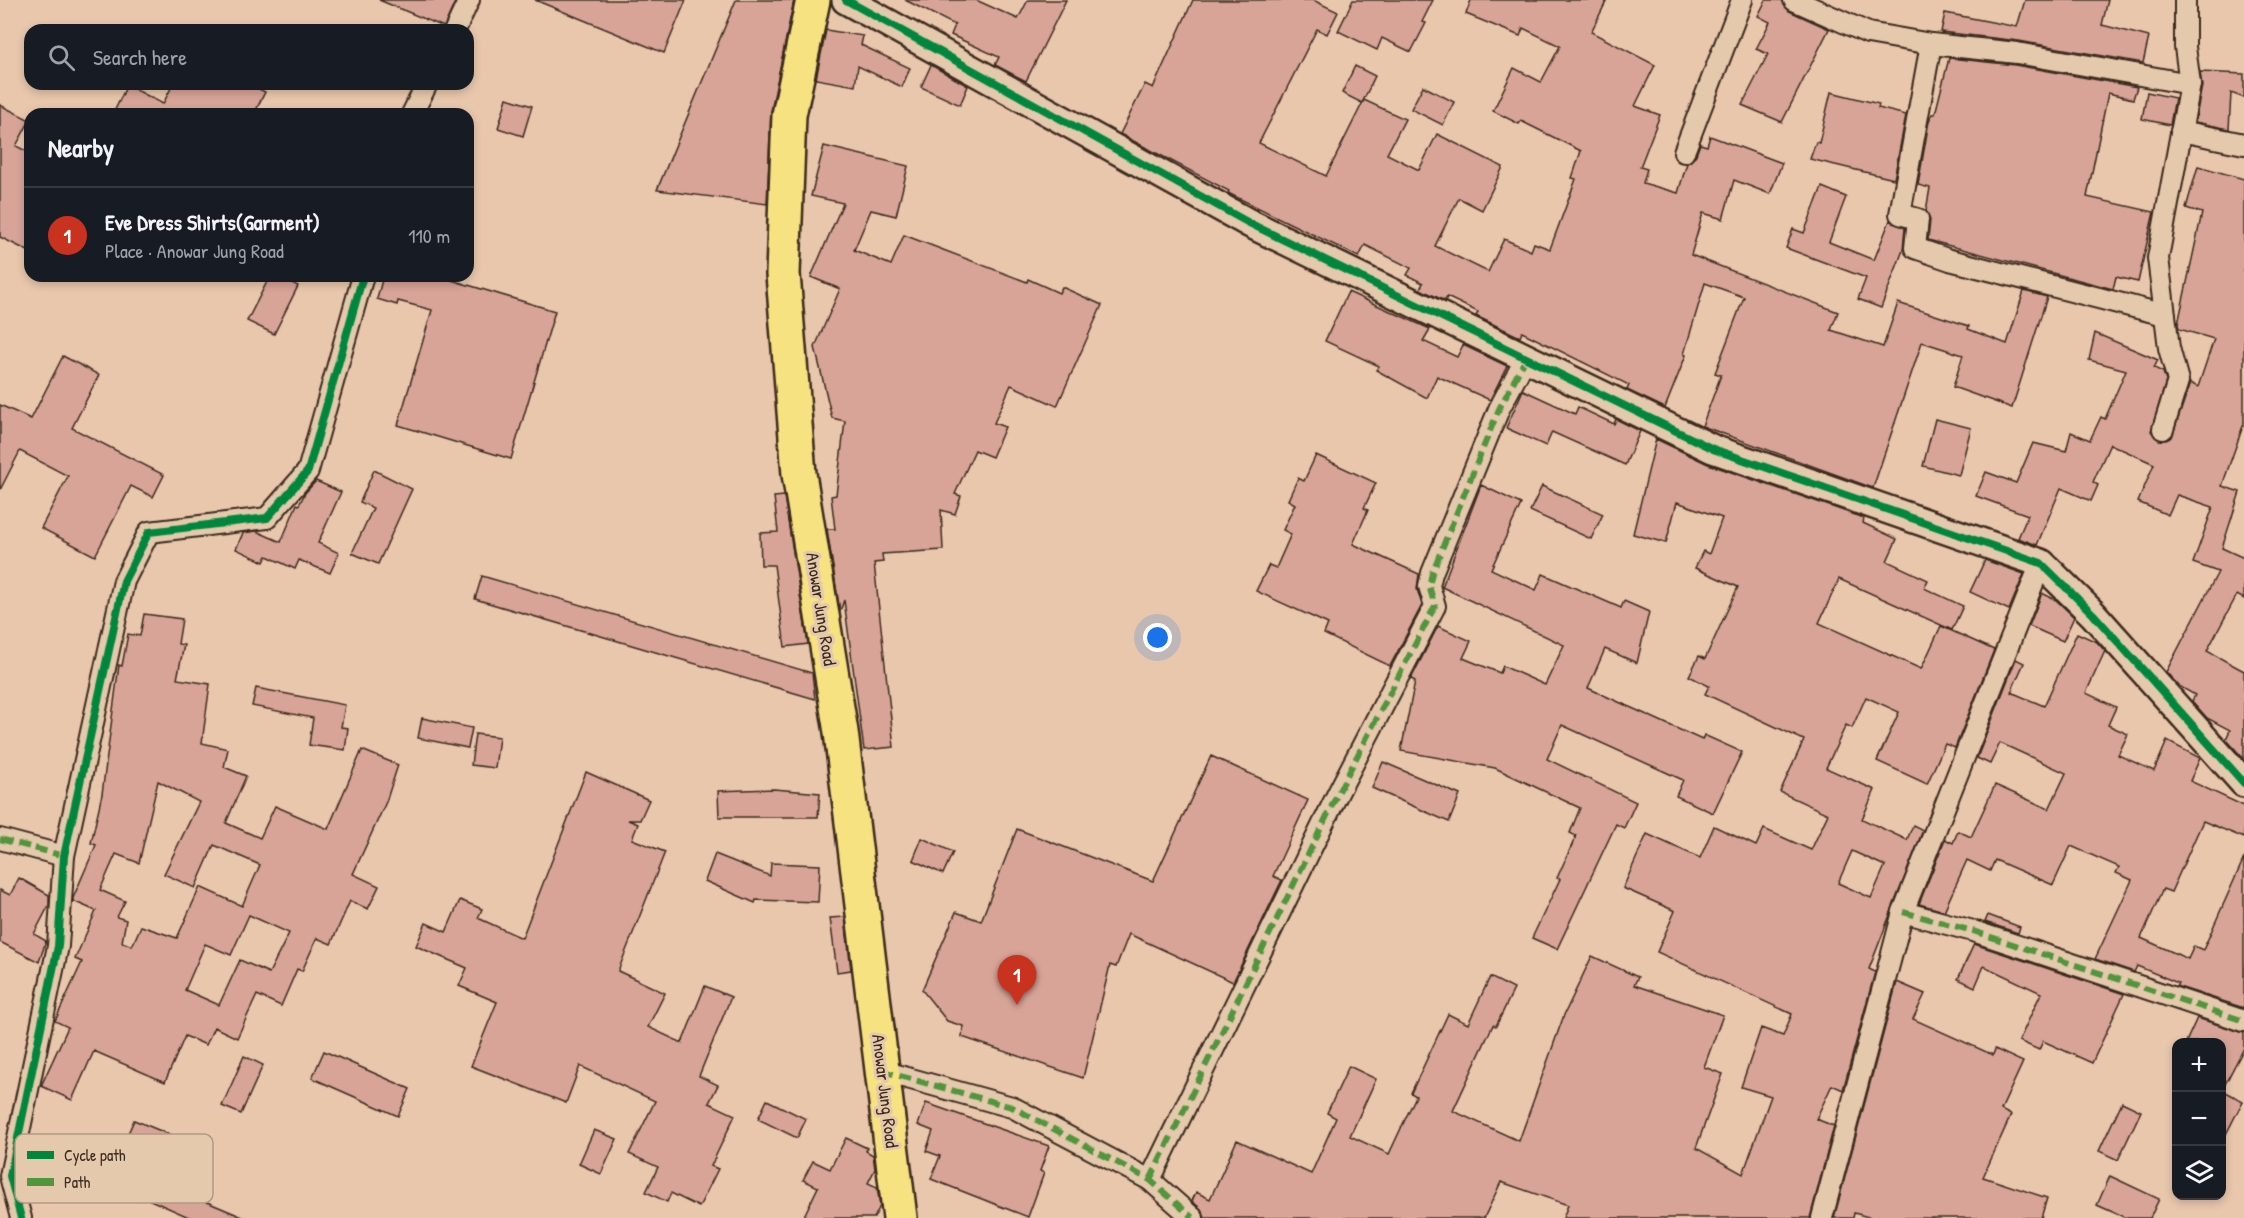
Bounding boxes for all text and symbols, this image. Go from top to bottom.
search box [24,24,474,90]
icon: search [45,41,78,74]
text: Search here [93,42,187,72]
text: Nearby [48,130,114,165]
text: Eve Dress Shirts(Garment) [105,207,320,237]
text: 1 [64,222,71,249]
text: 110 m [408,222,450,249]
text: Place · Anowar Jung Road [105,237,284,264]
street label: Anowar Jung Road [800,551,843,667]
your location [1143,623,1172,652]
pin: 1 [998,956,1036,1005]
street label: Anowar Jung Road [866,1033,905,1149]
map controls [2172,1038,2226,1200]
button: + [2172,1038,2226,1092]
button: − [2172,1092,2226,1146]
legend [15,1134,213,1203]
text: Cycle path [64,1144,126,1166]
button: layers [2172,1146,2226,1200]
text: Path [64,1171,90,1193]

